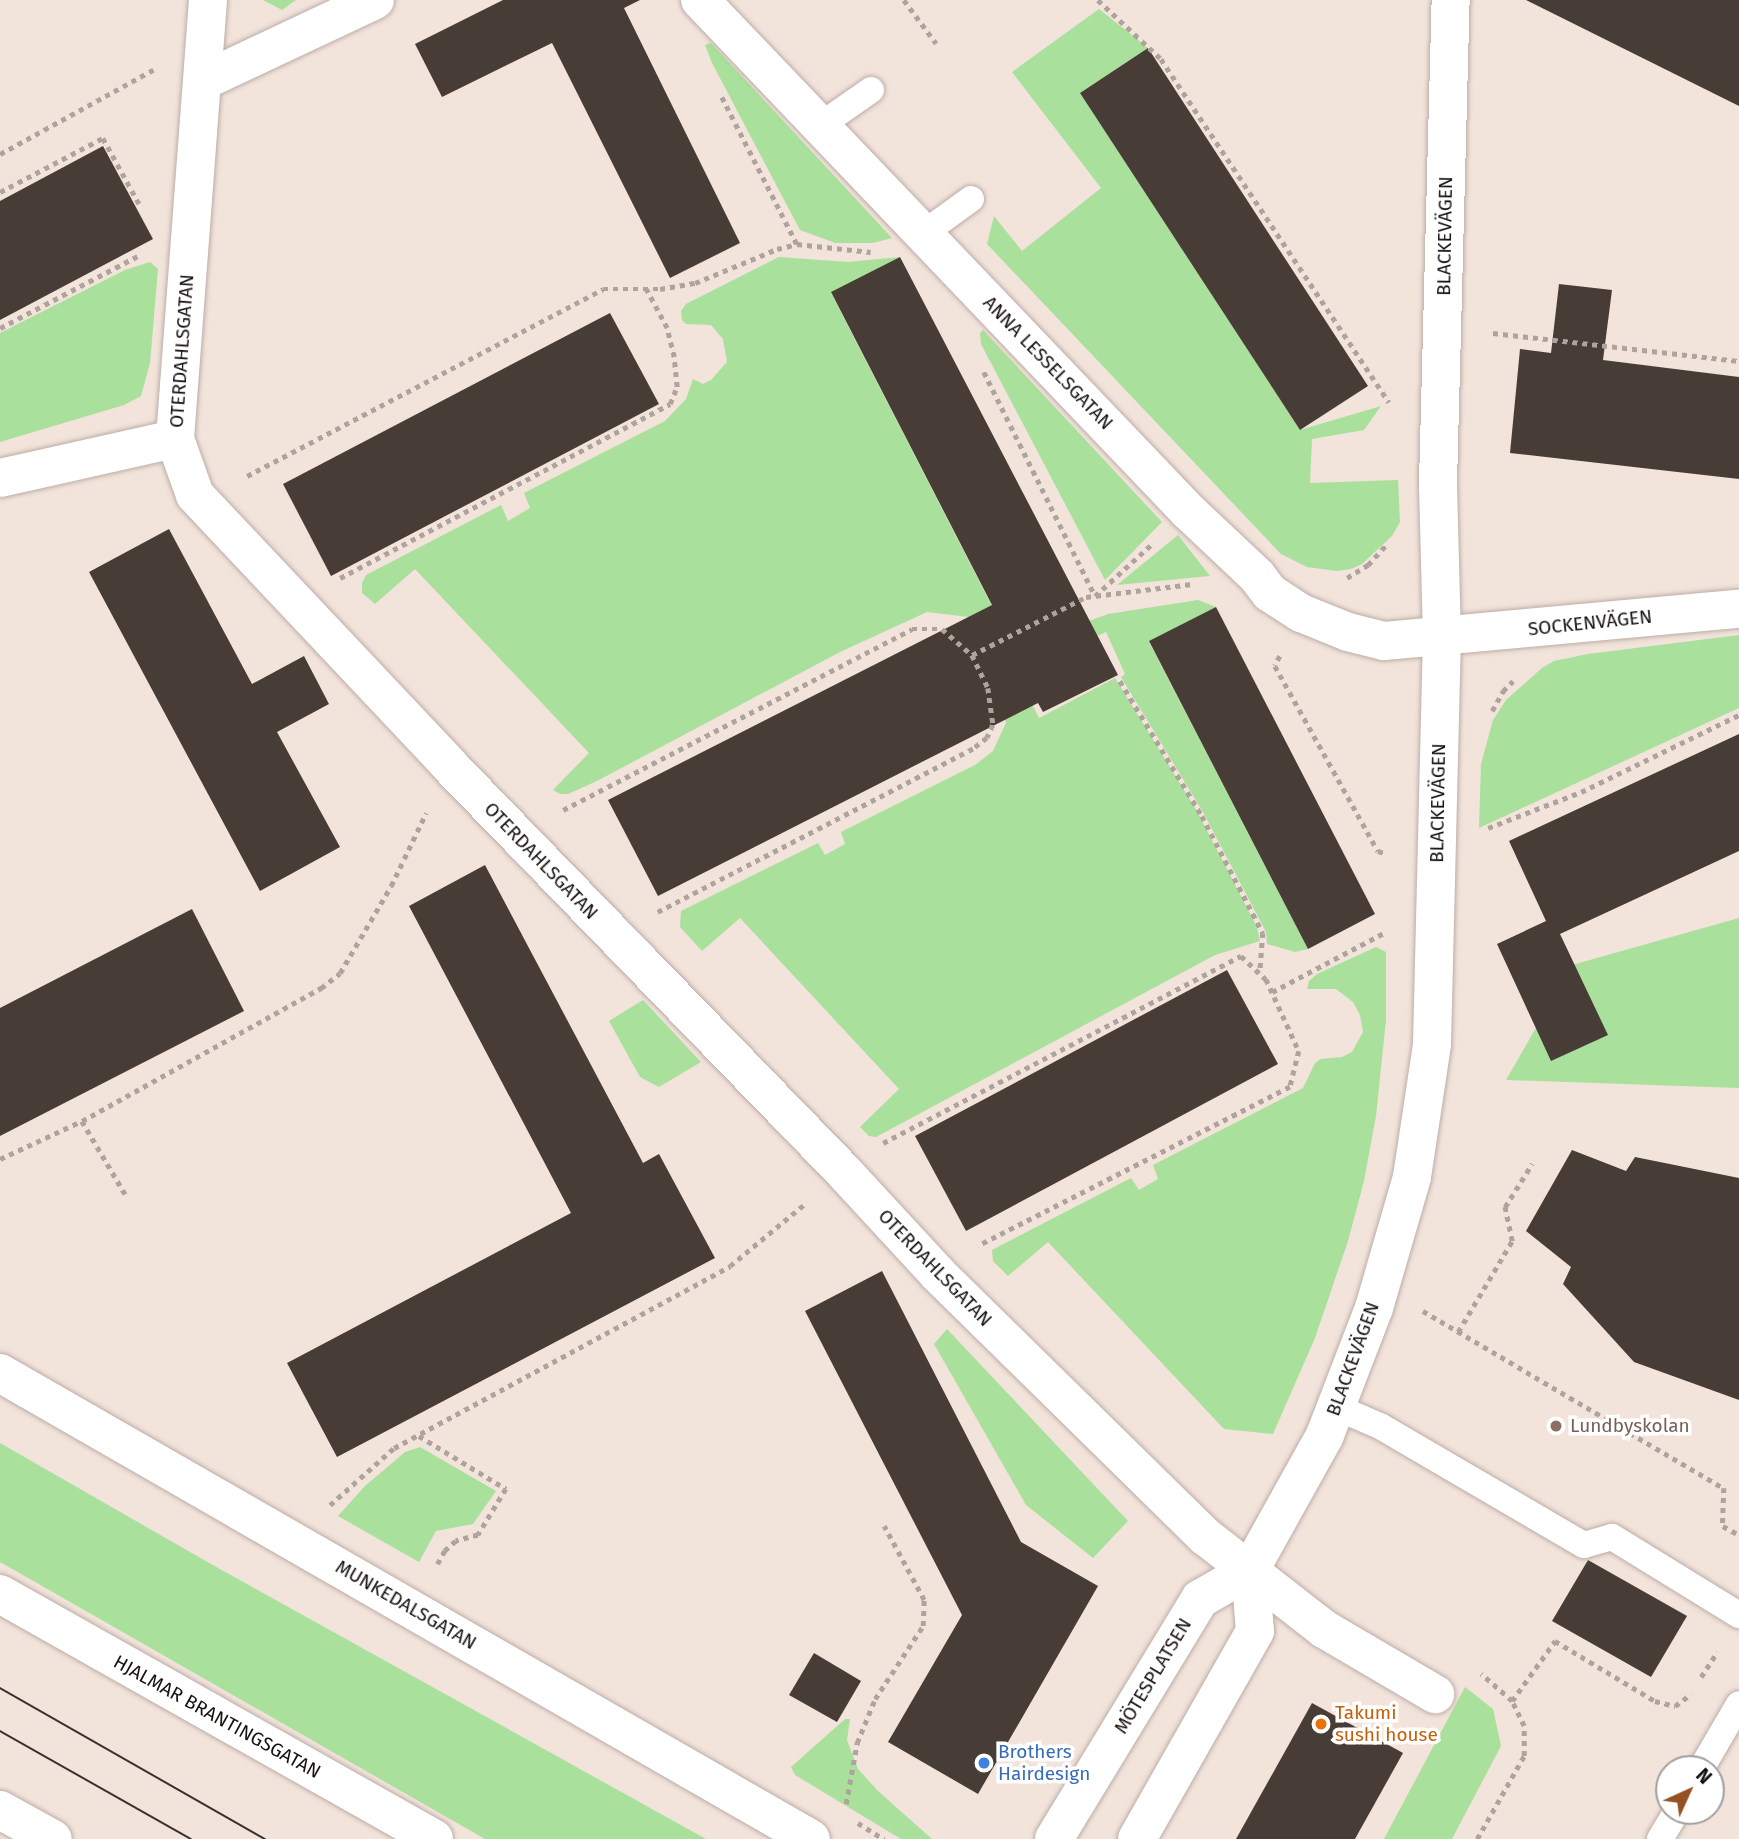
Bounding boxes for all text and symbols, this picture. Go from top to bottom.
street label: BLACKEVÄGEN [1433,176,1457,296]
street label: OTERDAHLSGATAN [165,273,199,429]
street label: ANNA LESSELSGATAN [978,291,1118,435]
street label: SOCKENVÄGEN [1527,605,1653,641]
street label: BLACKEVÄGEN [1426,743,1450,863]
street label: OTERDAHLSGATAN [479,798,603,924]
street label: OTERDAHLSGATAN [873,1205,997,1331]
street label: BLACKEVÄGEN [1322,1299,1384,1419]
place label: Lundbyskolan [1570,1415,1690,1437]
marker: Lundbyskolan [1548,1418,1564,1434]
street label: MUNKEDALSGATAN [332,1555,480,1655]
street label: MÖTESPLATSEN [1110,1614,1196,1738]
street label: HJALMAR BRANTINGSGATAN [109,1650,325,1784]
place label: Takumi sushi house [1335,1702,1438,1746]
marker: Takumi sushi house [1313,1716,1329,1732]
place label: Brothers Hairdesign [998,1741,1090,1785]
marker: Brothers Hairdesign [976,1755,992,1771]
north arrow [1655,1755,1725,1825]
text: N [1691,1764,1716,1789]

